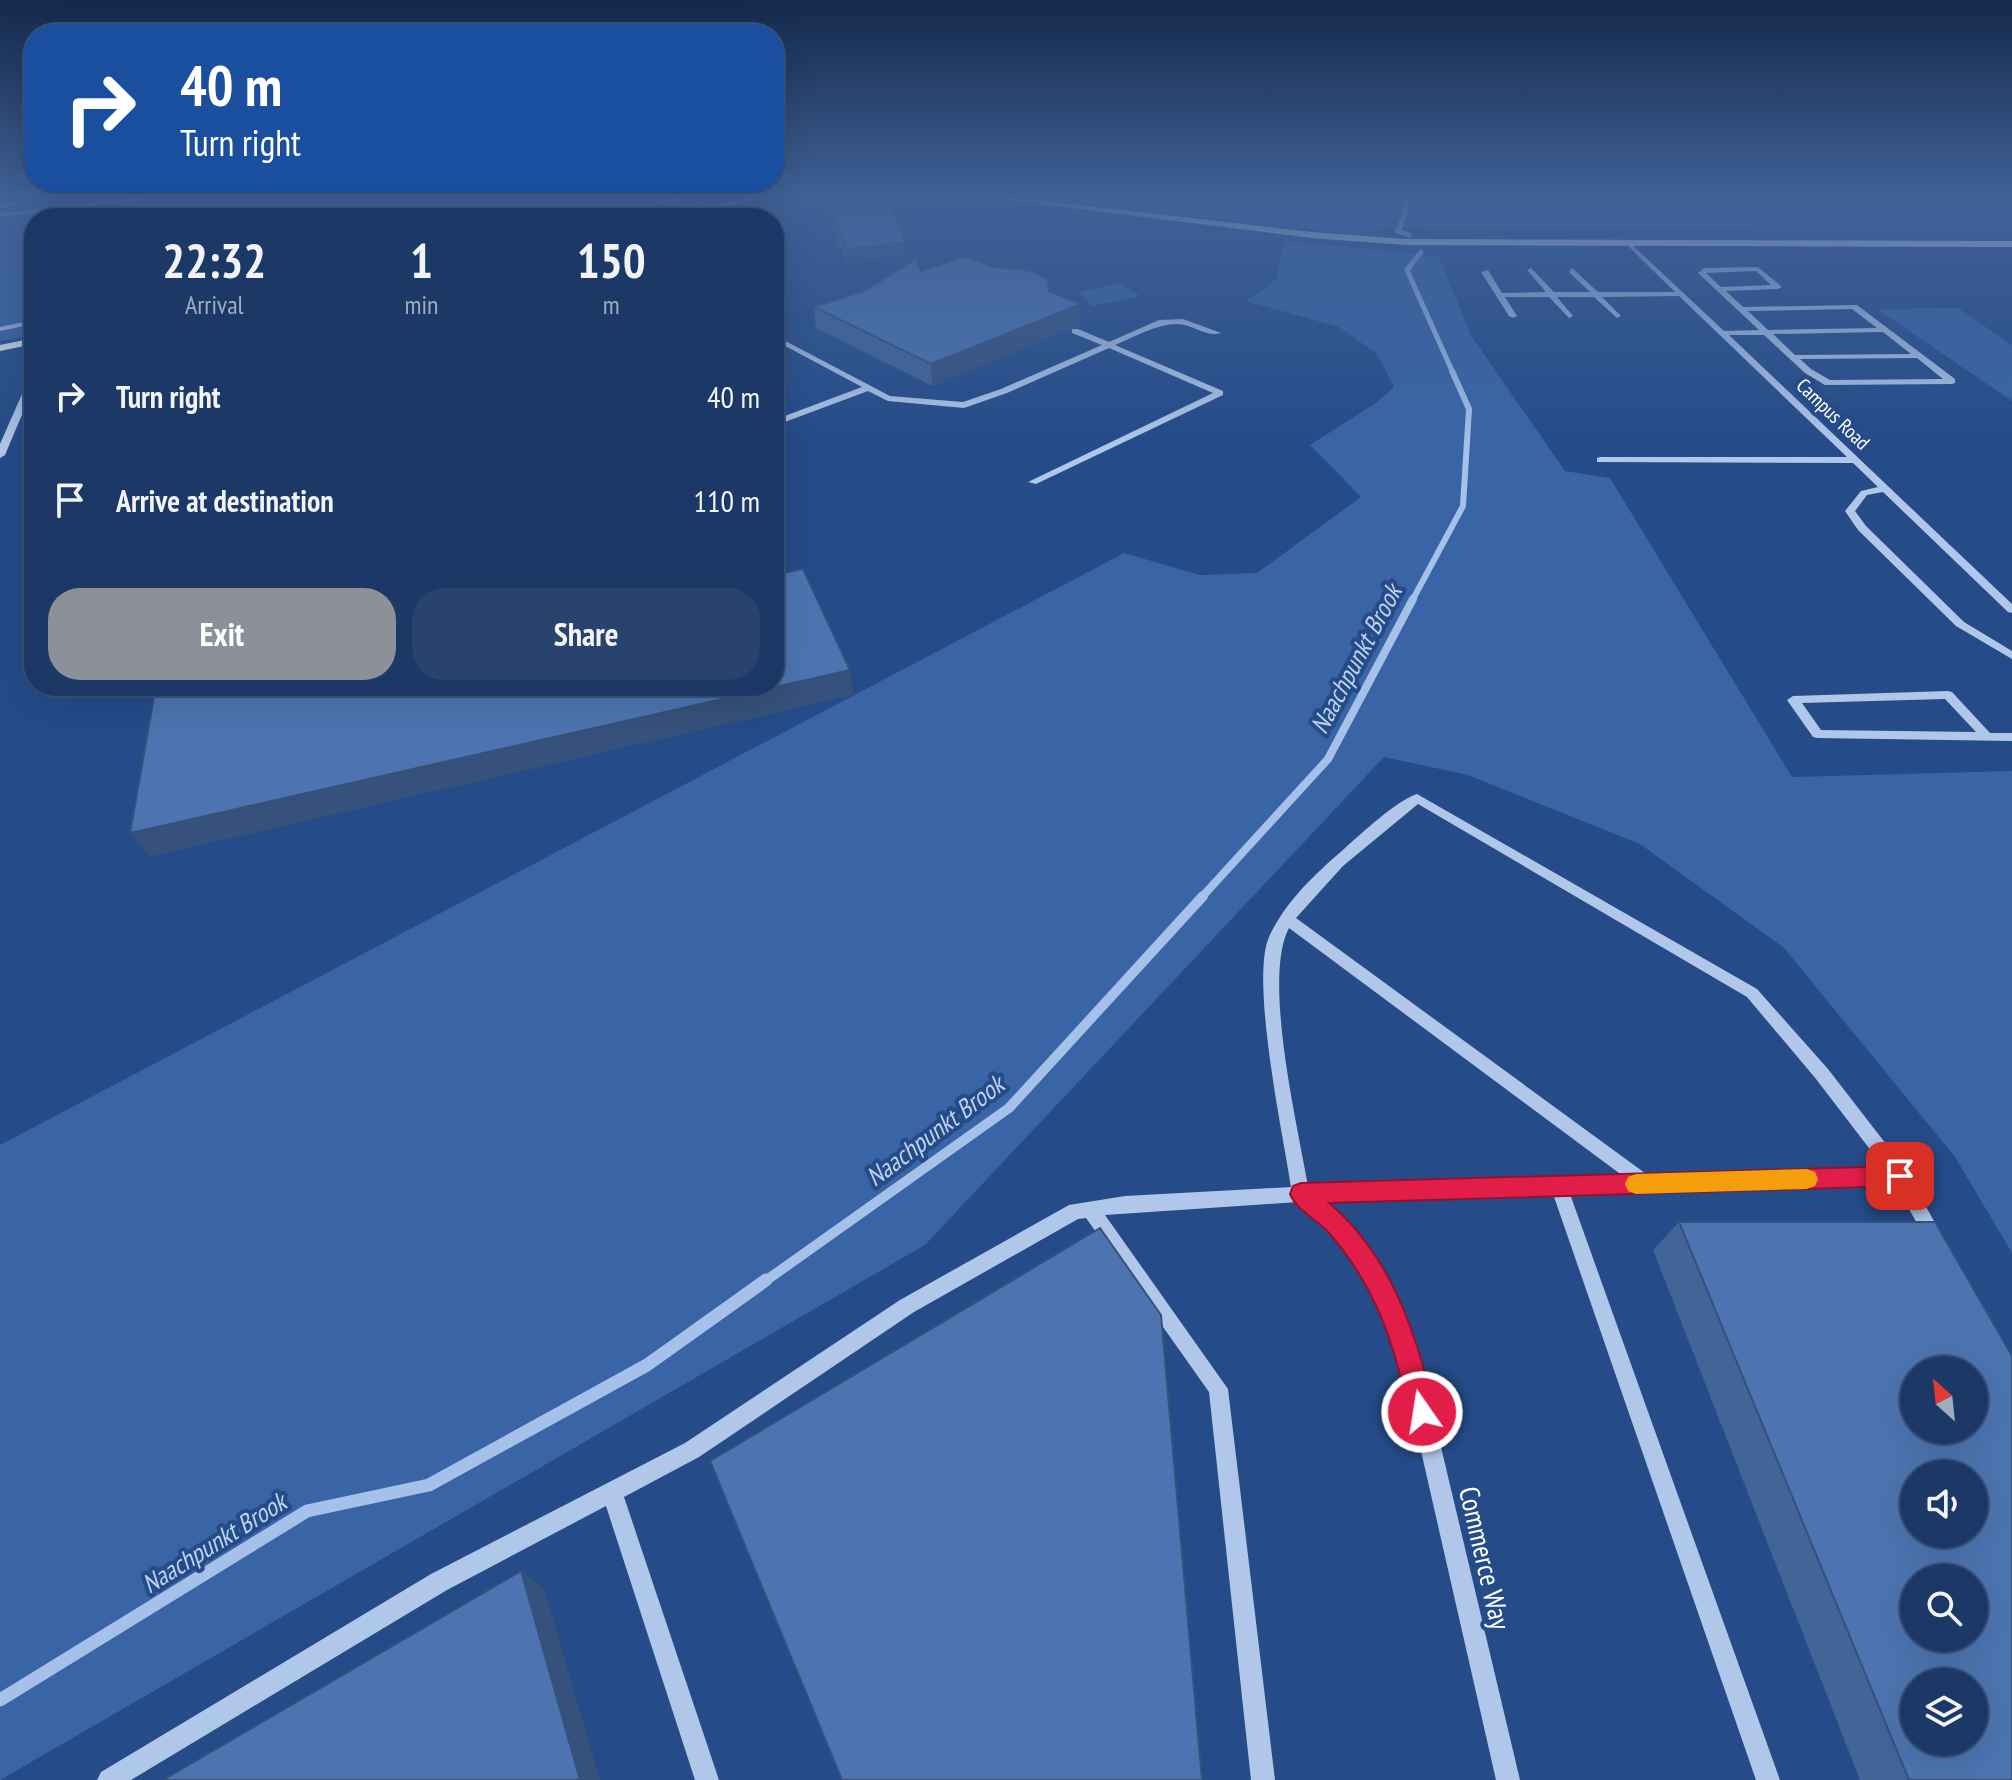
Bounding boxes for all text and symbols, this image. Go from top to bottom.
text: 40 m [180,49,282,121]
icon: right [48,56,152,160]
text: Turn right [180,119,301,166]
text: 22:32 [162,229,266,291]
text: 1 [410,229,433,291]
text: 150 [577,229,646,291]
text: Arrival [185,288,244,321]
text: min [404,288,438,321]
text: m [603,288,620,321]
street label: Campus Road [1791,373,1875,455]
icon: right [48,374,92,418]
text: Turn right [116,377,220,416]
text: 40 m [707,377,760,416]
icon: arrive [48,478,92,522]
text: Arrive at destination [116,481,334,520]
text: 110 m [694,481,760,520]
water label: Naachpunkt Brook [1302,576,1410,739]
button: Exit [48,588,396,680]
button: Share [412,588,760,680]
water label: Naachpunkt Brook [859,1066,1013,1193]
pin [1866,1142,1934,1210]
icon: arrive [1878,1154,1922,1198]
north arrow [1900,1356,1988,1444]
map controls [1900,1356,1988,1756]
position arrow [1380,1370,1464,1454]
button: sound [1900,1460,1988,1548]
street label: Commerce Way [1451,1483,1520,1634]
water label: Naachpunkt Brook [135,1484,295,1600]
button: search [1900,1564,1988,1652]
button: layers [1900,1668,1988,1756]

